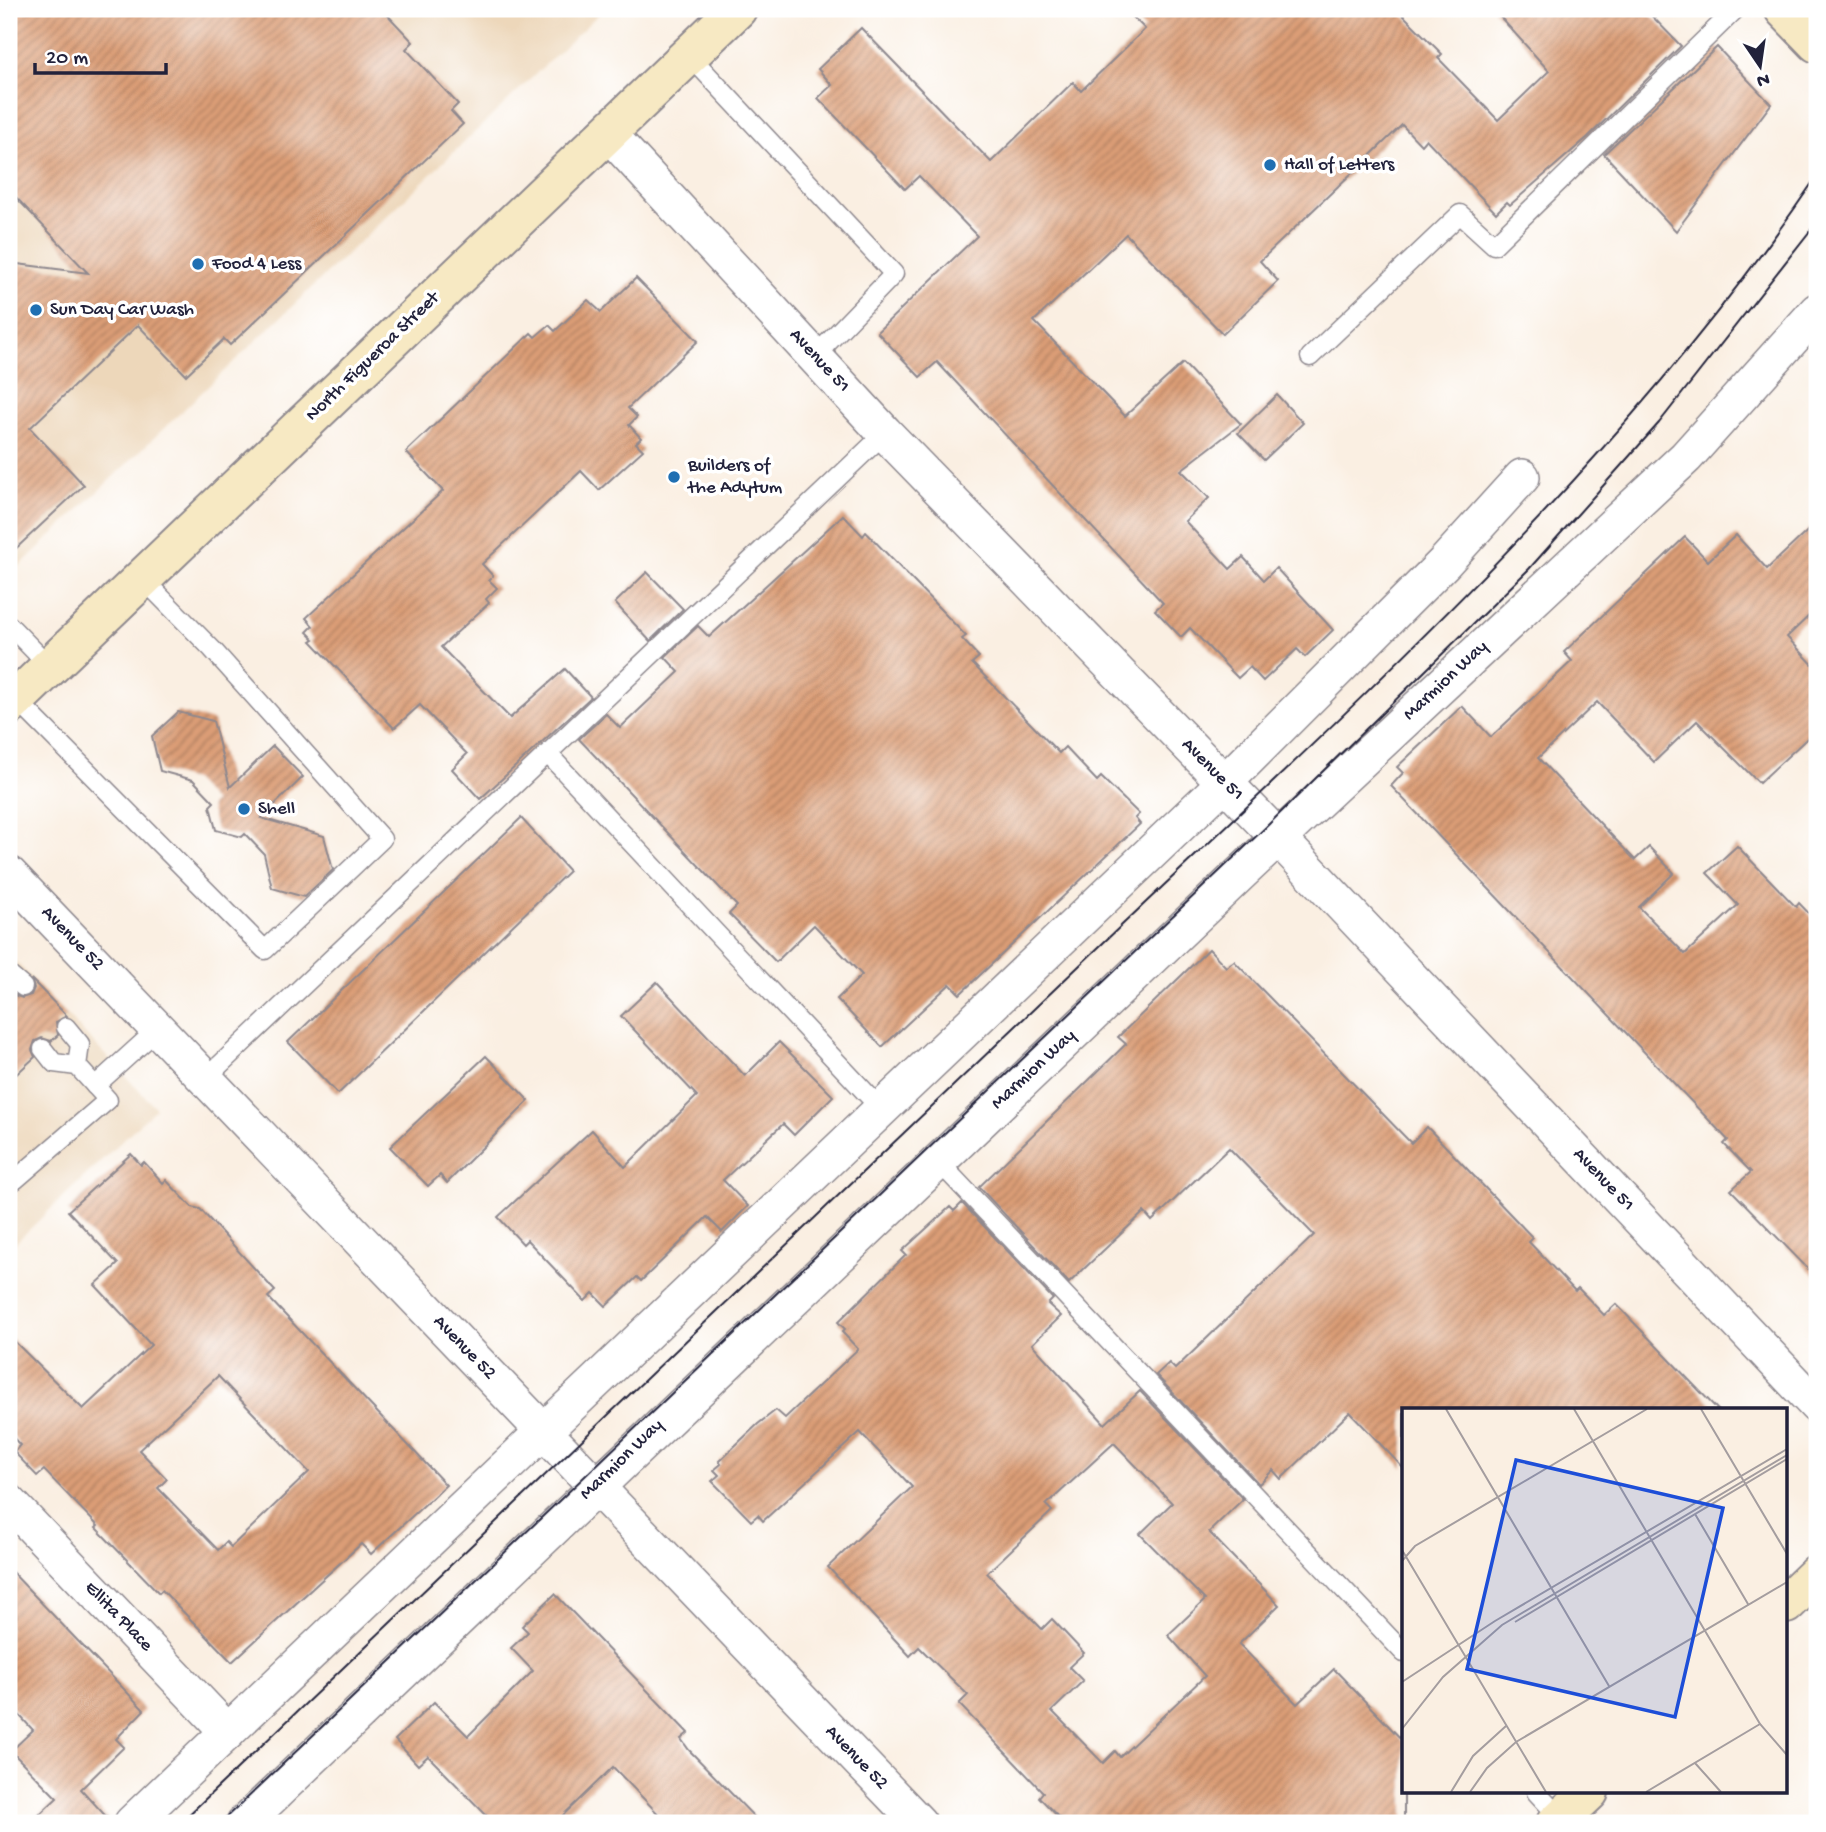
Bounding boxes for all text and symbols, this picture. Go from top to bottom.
scale bar [35,32,166,76]
north arrow [1724,32,1794,102]
text: 20 m [46,47,88,72]
text: N [1754,67,1772,92]
place label: Hall of Letters [1284,154,1395,177]
marker: Hall of Letters [1262,157,1278,173]
place label: Food 4 Less [211,253,302,276]
marker: Food 4 Less [190,256,206,272]
street label: North Figueroa Street [301,286,446,427]
place label: Sun Day Car Wash [50,299,194,322]
marker: Sun Day Car Wash [28,302,44,318]
street label: Avenue 51 [784,324,854,398]
place label: Builders of the Adytum [686,455,783,500]
marker: Builders of the Adytum [666,469,682,485]
street label: Marmion Way [1399,635,1494,726]
street label: Avenue 51 [1176,734,1248,806]
place label: Shell [258,798,295,821]
marker: Shell [236,801,252,817]
street label: Avenue 52 [36,902,108,976]
street label: Marmion Way [987,1024,1082,1115]
street label: Avenue 51 [1567,1143,1639,1217]
street label: Avenue 52 [428,1311,500,1385]
inset map [1402,1408,1787,1794]
street label: Marmion Way [575,1414,669,1506]
street label: Ellita Place [79,1577,157,1657]
street label: Avenue 52 [820,1721,892,1795]

